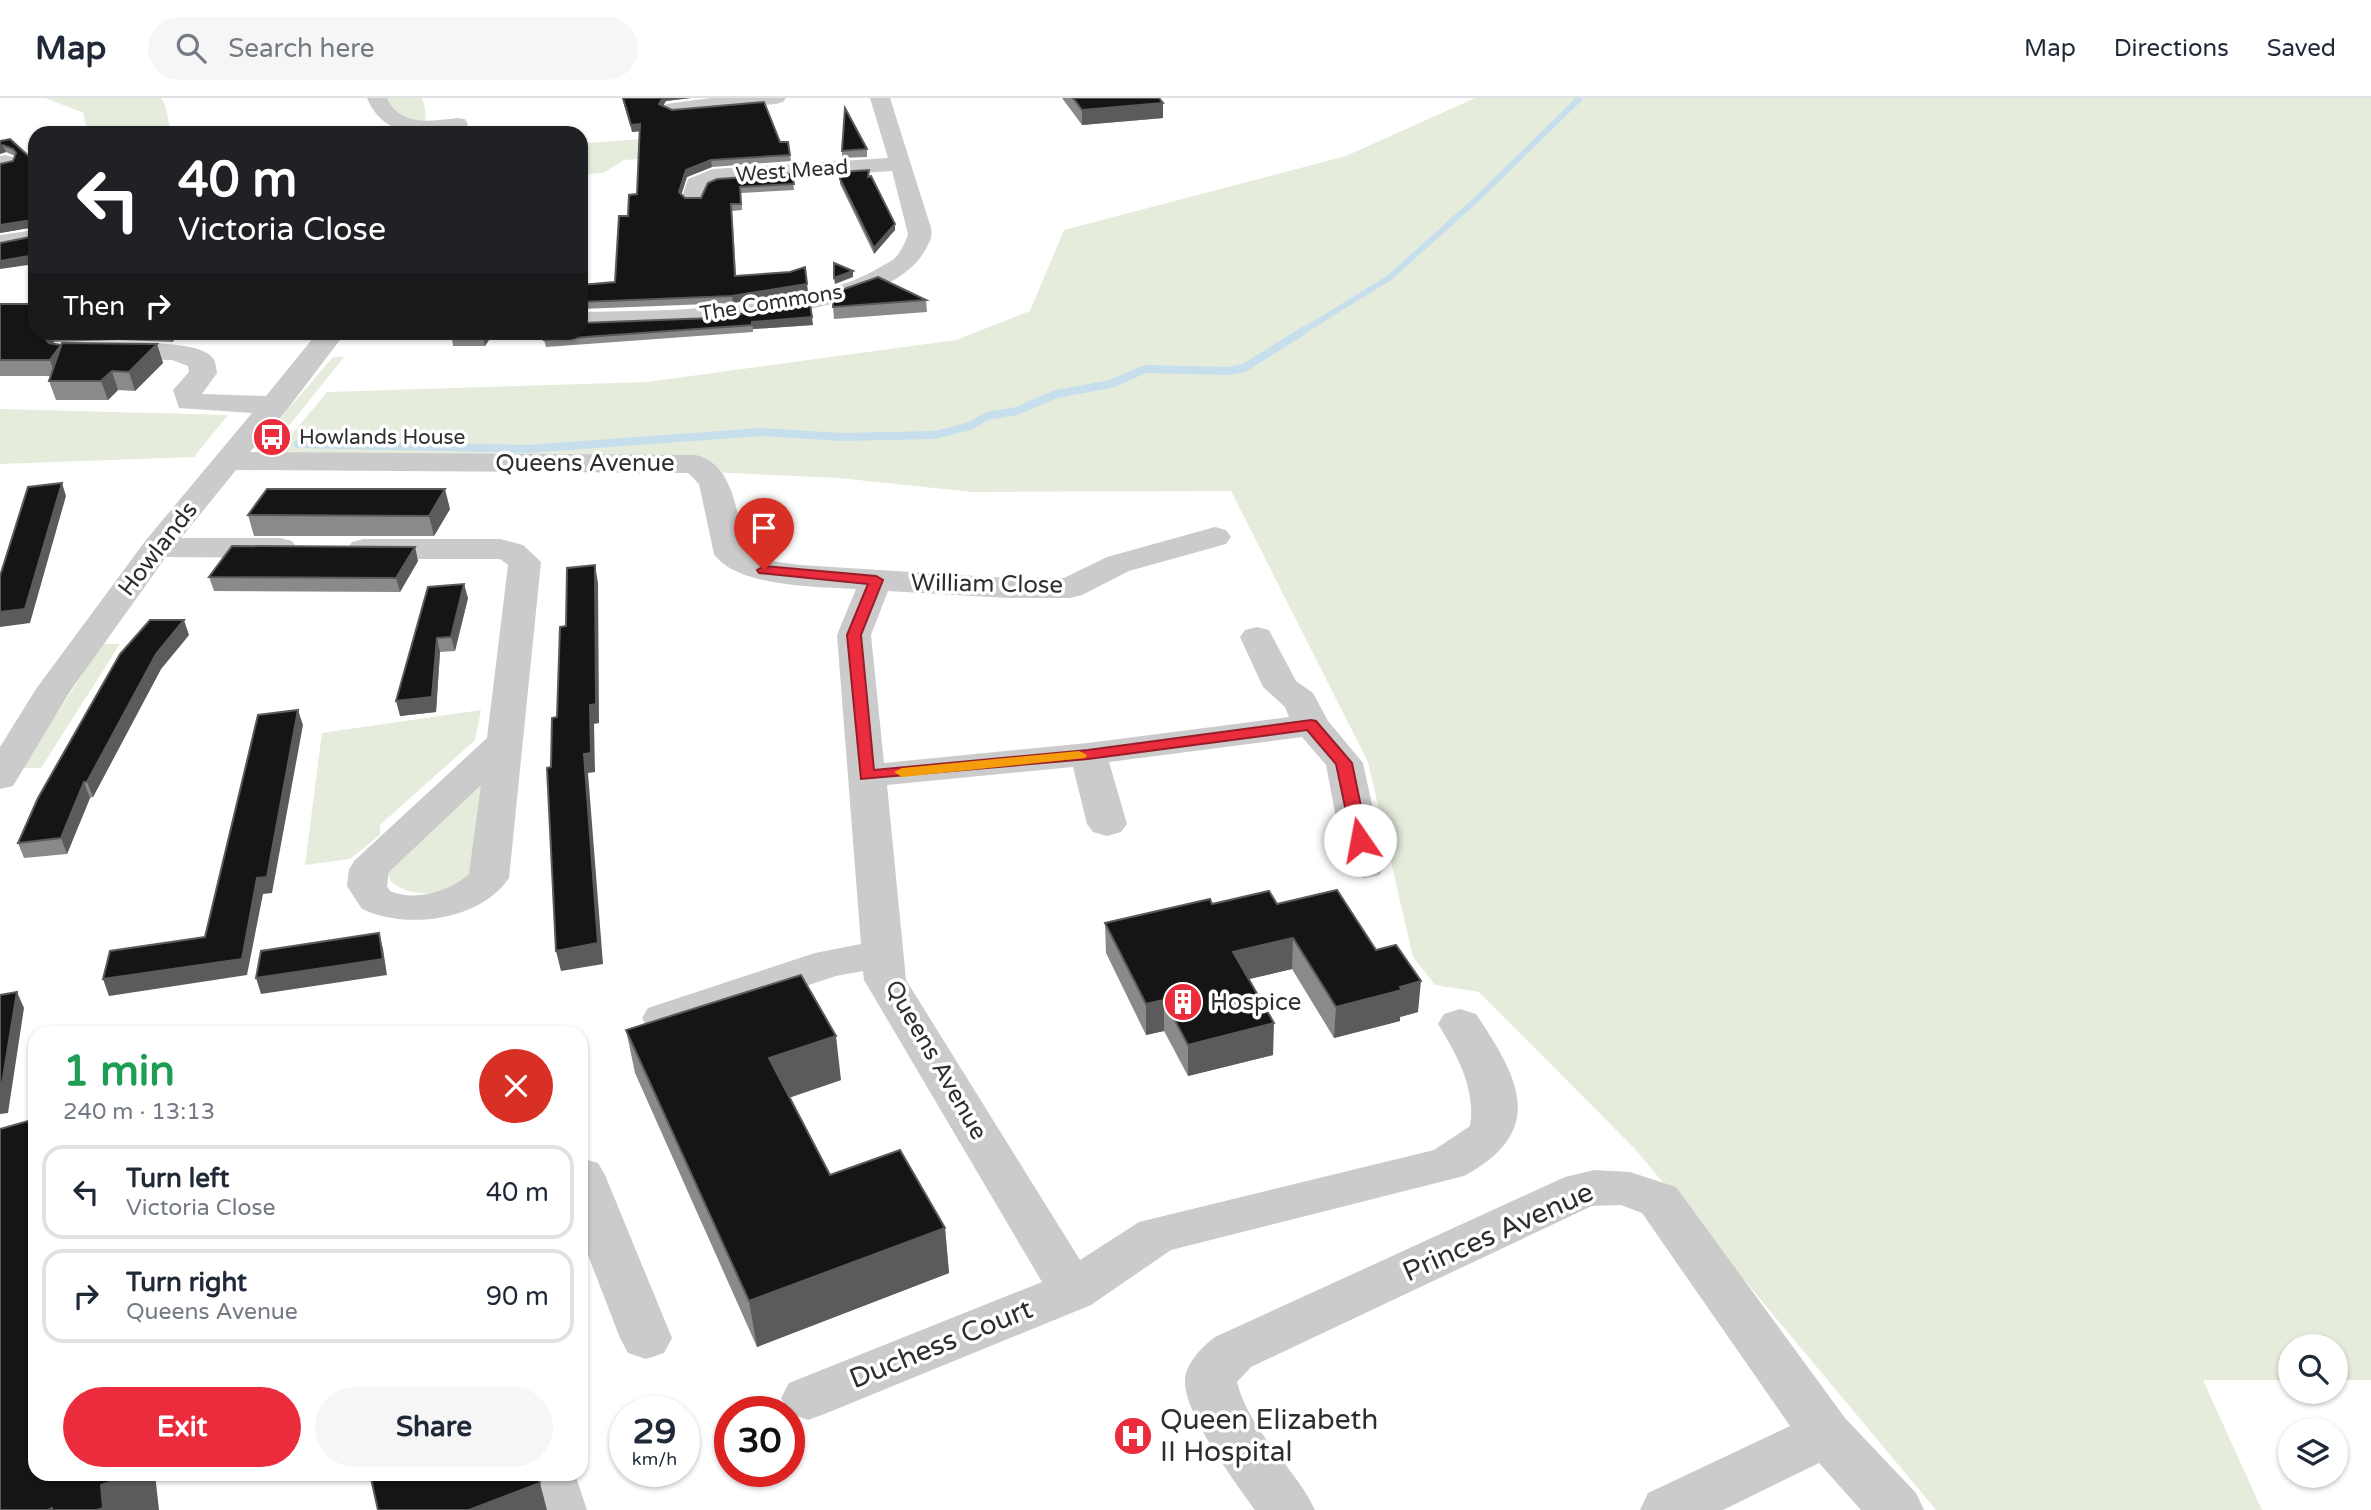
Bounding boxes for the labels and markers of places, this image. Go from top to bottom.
bus stop icon: Howlands House [251,416,293,458]
place label: Howlands House [299,425,466,450]
pin [734,498,794,570]
building icon: Hospice [1162,981,1204,1023]
place label: Hospice [1210,988,1301,1017]
place label: Queen Elizabeth II Hospital [1160,1403,1378,1469]
hospital icon: Queen Elizabeth II Hospital [1112,1415,1154,1457]

